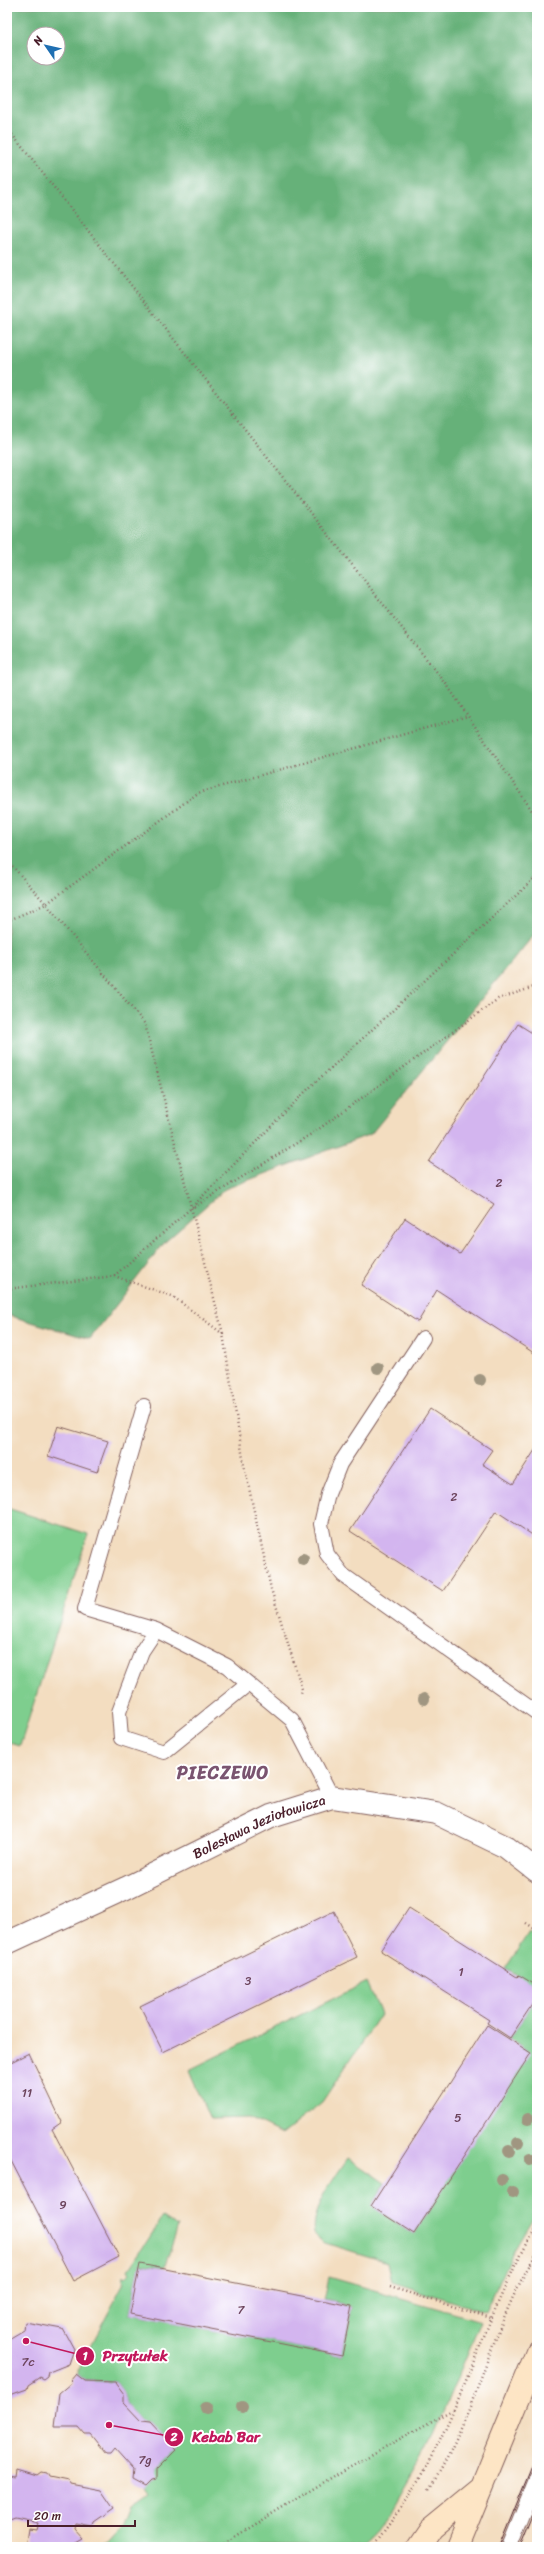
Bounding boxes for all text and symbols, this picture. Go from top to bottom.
north arrow [26,26,66,66]
text: N [28,32,48,50]
house number: 2 [496,1172,503,1194]
house number: 2 [451,1486,458,1508]
district label: PIECZEWO [177,1757,269,1789]
street label: Bolesława Jeziołowicza [188,1787,329,1866]
house number: 1 [458,1961,464,1983]
house number: 3 [245,1970,252,1992]
house number: 11 [22,2082,32,2104]
house number: 5 [454,2107,462,2129]
house number: 9 [59,2194,67,2216]
house number: 7 [238,2299,246,2321]
callout: Przytułek [75,2342,176,2369]
text: Przytułek [102,2343,169,2369]
text: 1 [82,2345,88,2367]
house number: 7c [22,2351,34,2373]
callout: Kebab Bar [164,2423,268,2450]
text: Kebab Bar [191,2424,262,2450]
text: 2 [170,2426,178,2448]
house number: 7g [139,2449,151,2471]
scale bar [28,2502,135,2528]
text: 20 m [34,2505,61,2527]

